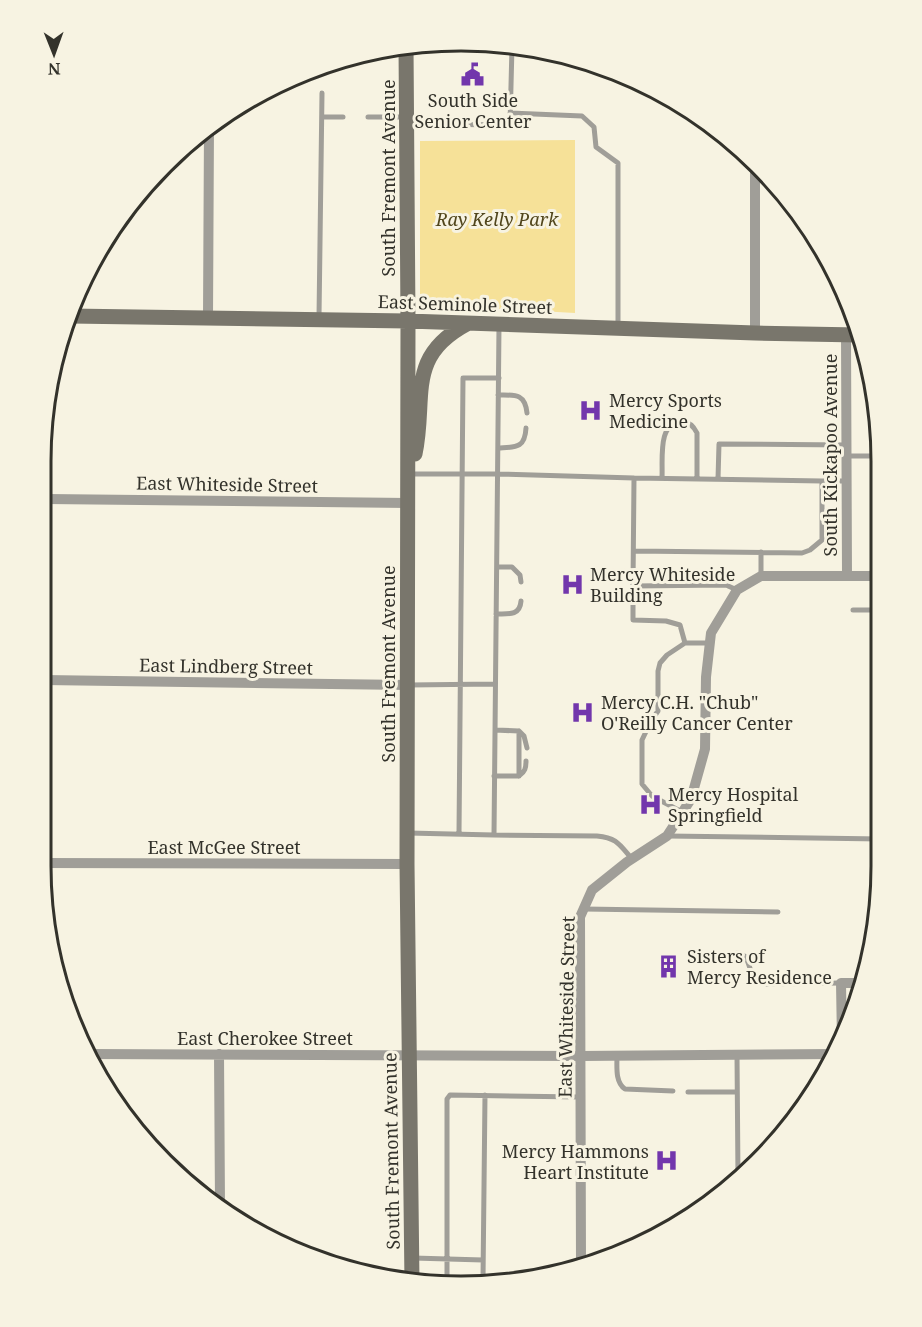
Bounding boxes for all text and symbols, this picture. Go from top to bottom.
north arrow [24,24,84,84]
text: N [47,58,61,80]
public building icon: South Side Senior Center [460,61,486,87]
street label: South Fremont Avenue [376,79,400,277]
place label: South Side Senior Center [414,88,532,133]
park label: Ray Kelly Park [435,207,559,231]
street label: East Seminole Street [377,289,553,319]
street label: South Kickapoo Avenue [818,354,842,556]
place label: Mercy Sports Medicine [609,388,722,433]
hospital icon: Mercy Sports Medicine [578,397,604,423]
street label: East Whiteside Street [136,470,318,498]
place label: Mercy Whiteside Building [590,562,735,607]
street label: South Fremont Avenue [376,565,400,763]
hospital icon: Mercy Whiteside Building [559,571,585,597]
street label: East Lindberg Street [139,652,313,680]
place label: Mercy C.H. "Chub" O'Reilly Cancer Center [601,690,793,735]
hospital icon: Mercy C.H. "Chub" O'Reilly Cancer Center [570,699,596,725]
place label: Mercy Hospital Springfield [668,782,799,827]
hospital icon: Mercy Hospital Springfield [637,791,663,817]
street label: East McGee Street [147,835,301,859]
street label: East Whiteside Street [552,916,580,1098]
place label: Sisters of Mercy Residence [687,944,832,989]
building icon: Sisters of Mercy Residence [656,953,682,979]
street label: East Cherokee Street [177,1026,353,1050]
street label: South Fremont Avenue [377,1052,405,1250]
place label: Mercy Hammons Heart Institute [502,1139,649,1184]
hospital icon: Mercy Hammons Heart Institute [654,1148,680,1174]

